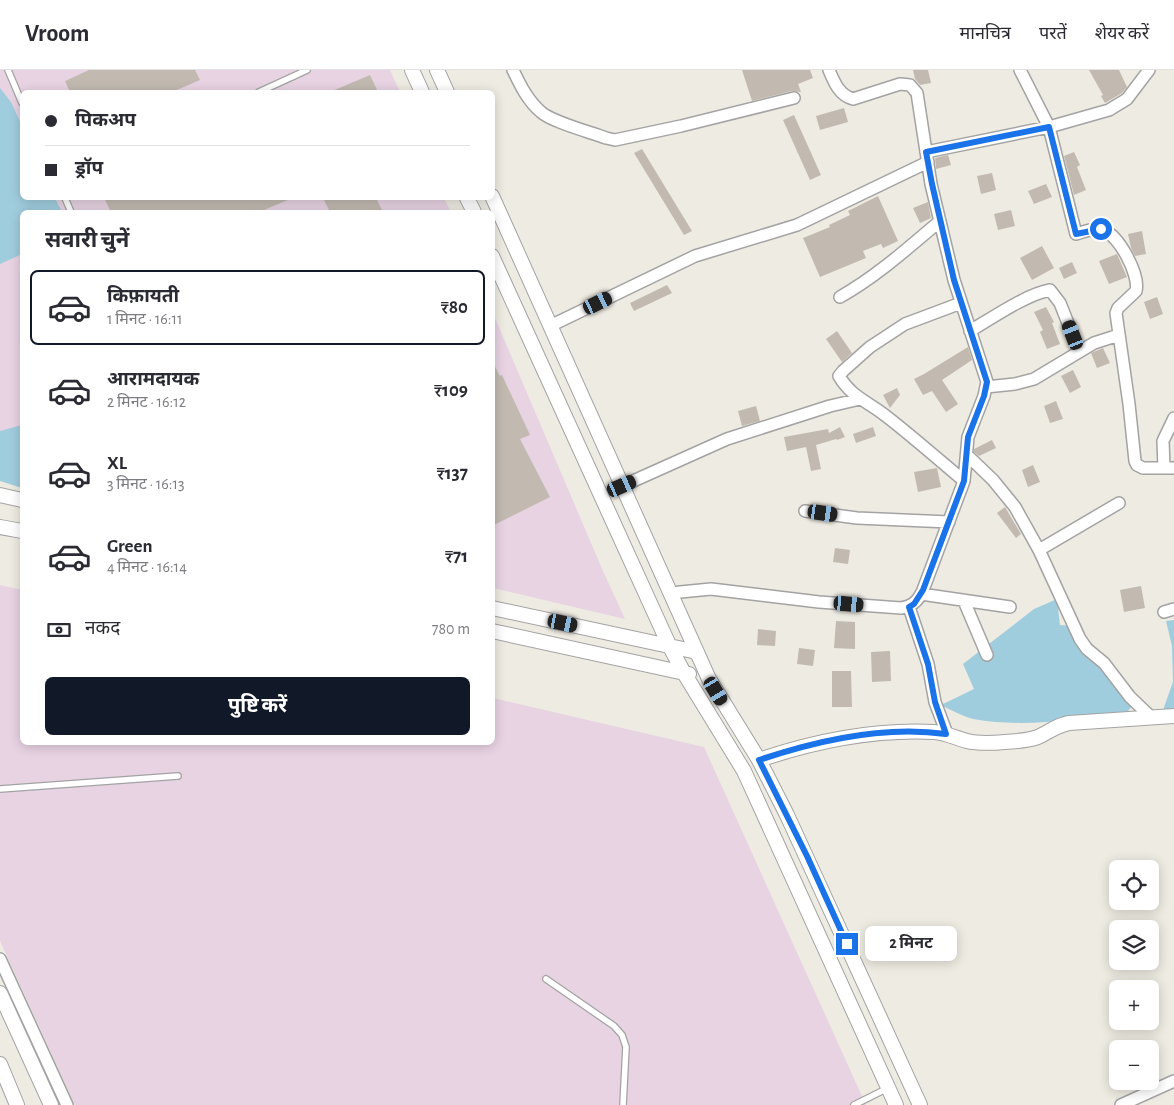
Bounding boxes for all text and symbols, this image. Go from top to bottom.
text: Vroom [25,22,89,46]
text: मानचित्र [959,25,1011,43]
text: परतें [1039,25,1067,43]
text: शेयर करें [1095,25,1149,43]
text: पिकअप [75,111,136,130]
text: ड्रॉप [75,159,103,178]
route start [1090,218,1112,240]
text: सवारी चुनें [45,229,129,251]
icon: car [47,285,92,330]
text: किफ़ायती [107,287,179,306]
car [581,290,614,316]
text: ₹80 [441,298,468,317]
text: 1 मिनट · 16:11 [107,311,182,327]
car [1060,318,1085,352]
icon: car [47,368,92,413]
text: आरामदायक [107,370,199,389]
text: ₹109 [434,381,468,400]
text: 2 मिनट · 16:12 [107,394,186,410]
icon: car [47,451,92,496]
text: XL [107,454,127,473]
text: ₹137 [437,464,468,483]
car [605,473,638,499]
text: 3 मिनट · 16:13 [107,476,185,492]
car [807,503,838,523]
icon: car [47,534,92,579]
text: Green [107,537,153,556]
text: ₹71 [445,547,468,566]
text: 4 मिनट · 16:14 [107,559,187,575]
car [833,595,864,613]
car [546,613,579,633]
icon: cash [45,616,73,644]
text: नकद [85,619,120,638]
text: 780 m [432,621,470,637]
car [701,674,730,708]
button: पुष्टि करें [45,677,470,735]
map controls [1109,860,1159,1090]
button: locate [1109,860,1159,910]
button: layers [1109,920,1159,970]
callout: 2 मिनट [864,926,957,962]
route end [836,933,858,955]
text: 2 मिनट [889,935,933,951]
button: + [1109,980,1159,1030]
button: − [1109,1040,1159,1090]

